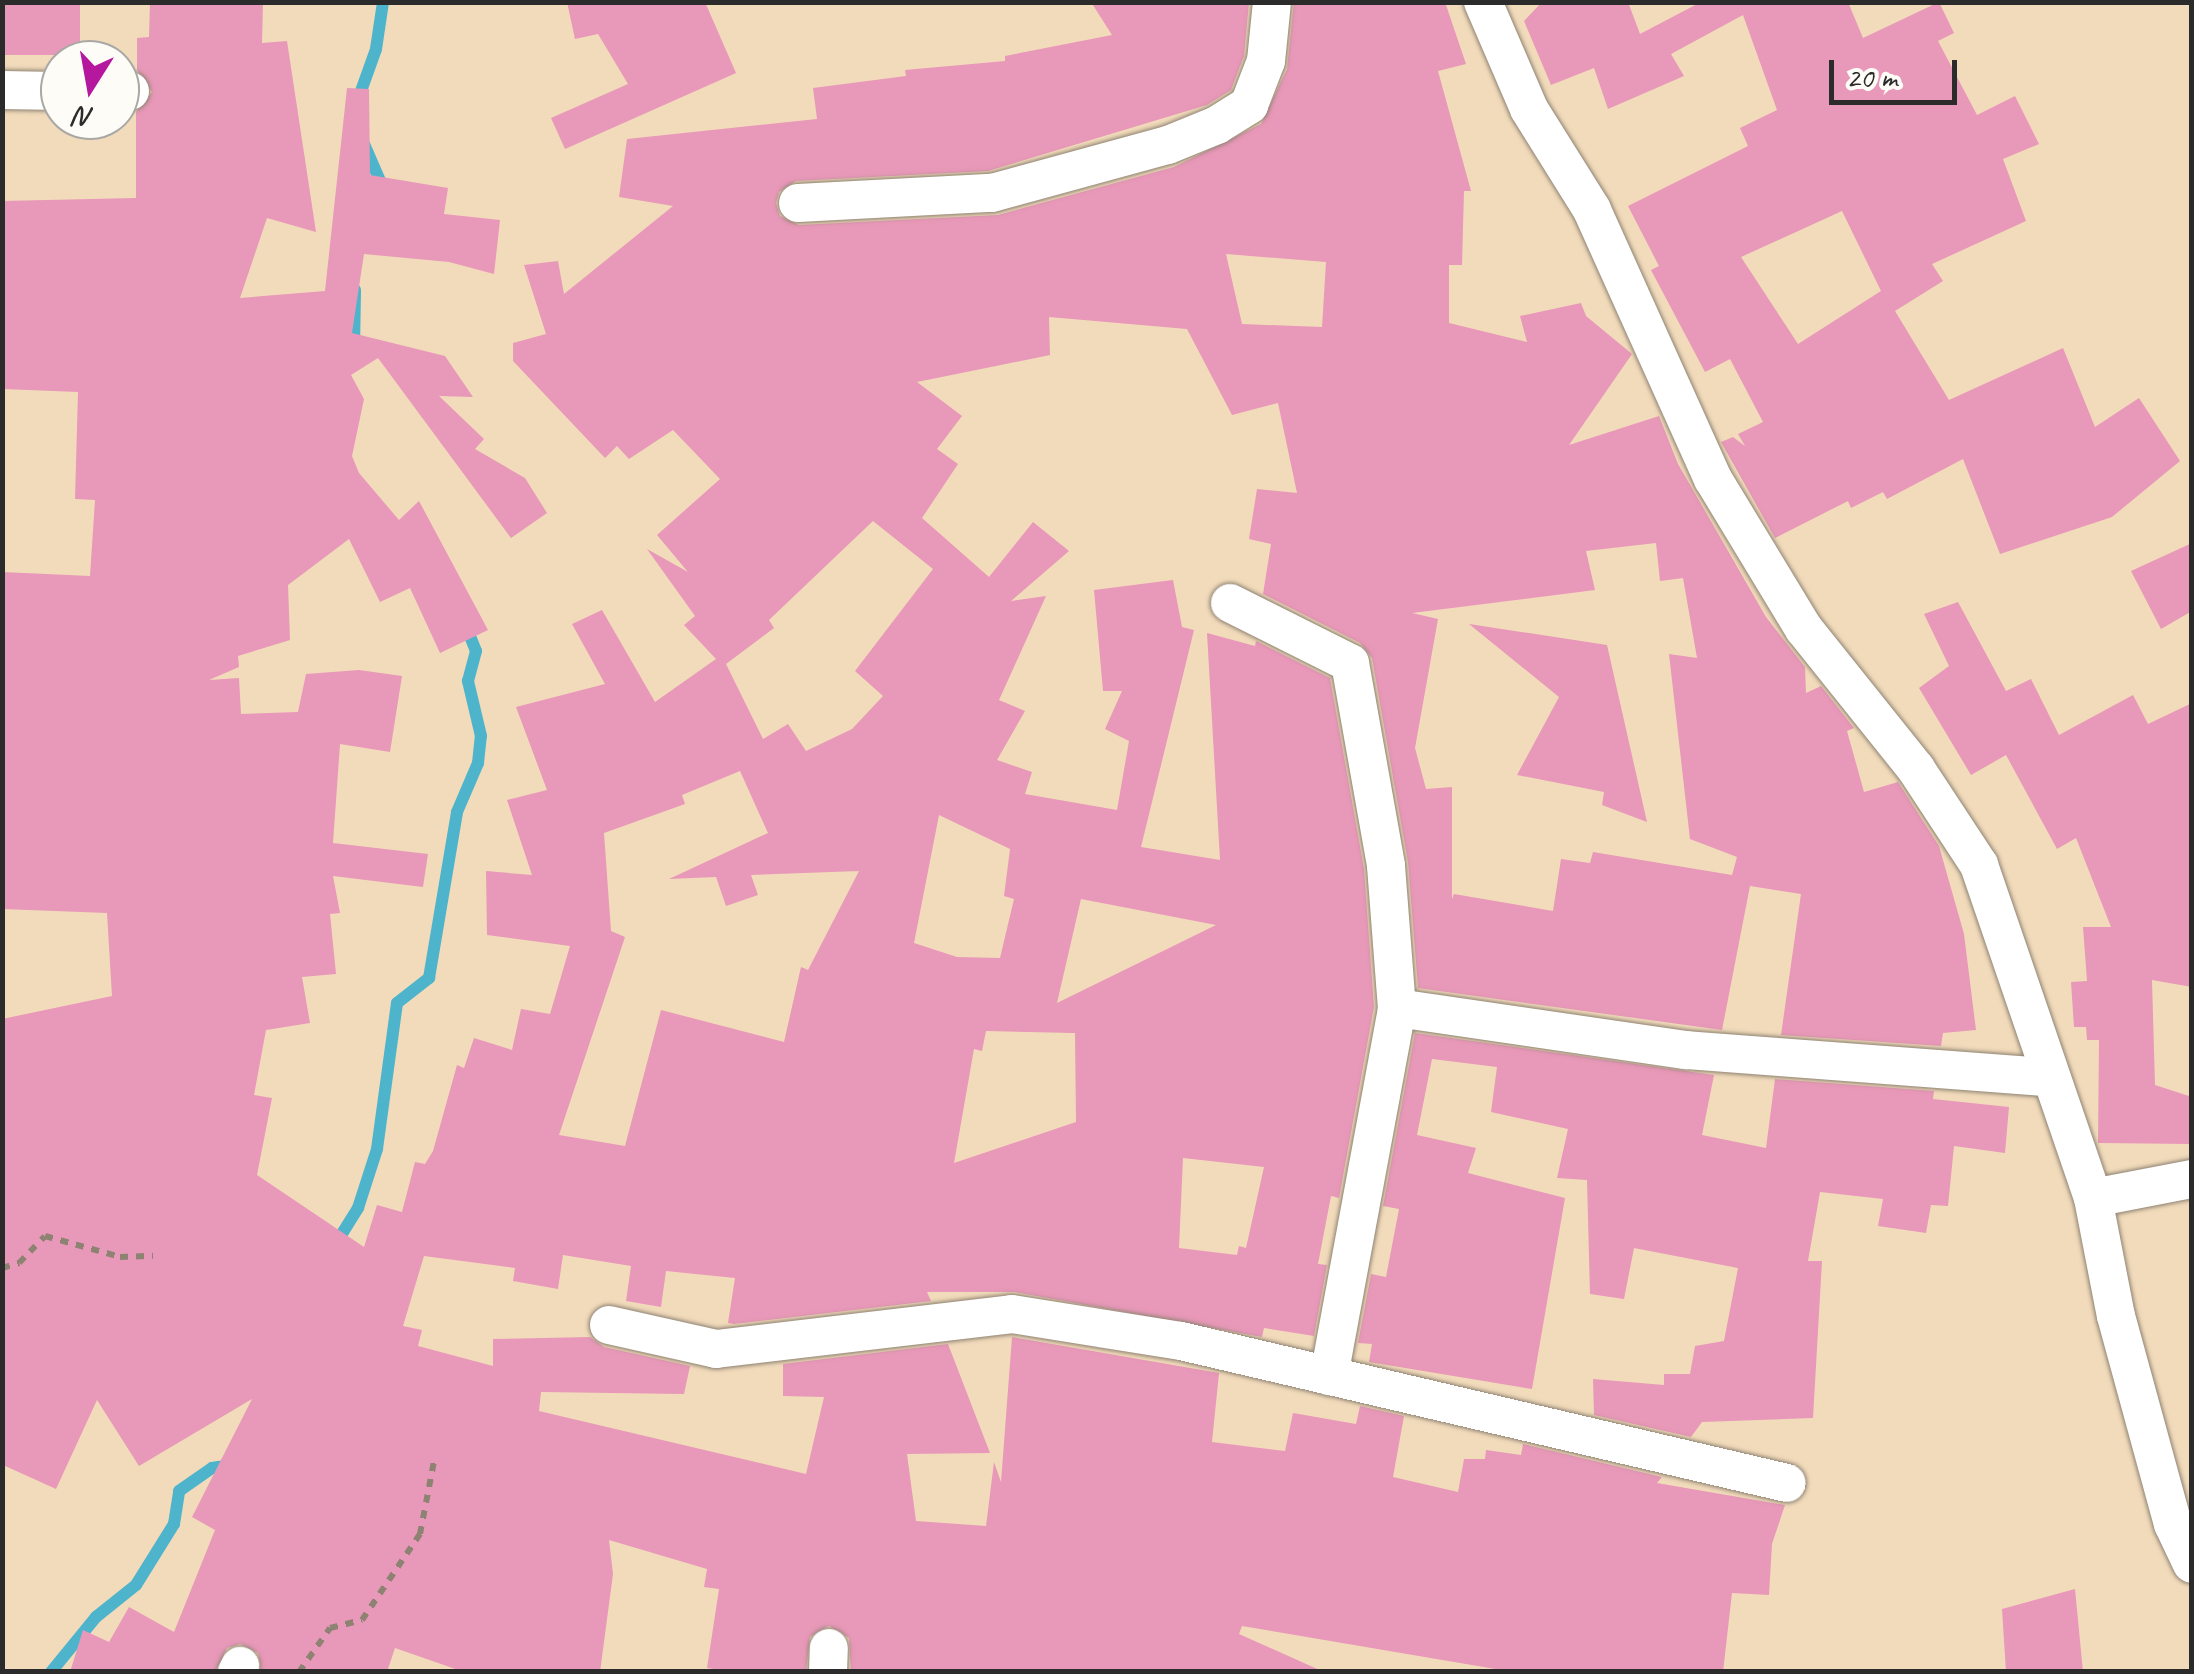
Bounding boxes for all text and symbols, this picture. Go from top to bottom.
north arrow [40,40,140,140]
scale bar [1834,40,1962,102]
text: 20 m [1846,58,1897,96]
text: N [73,99,96,137]

